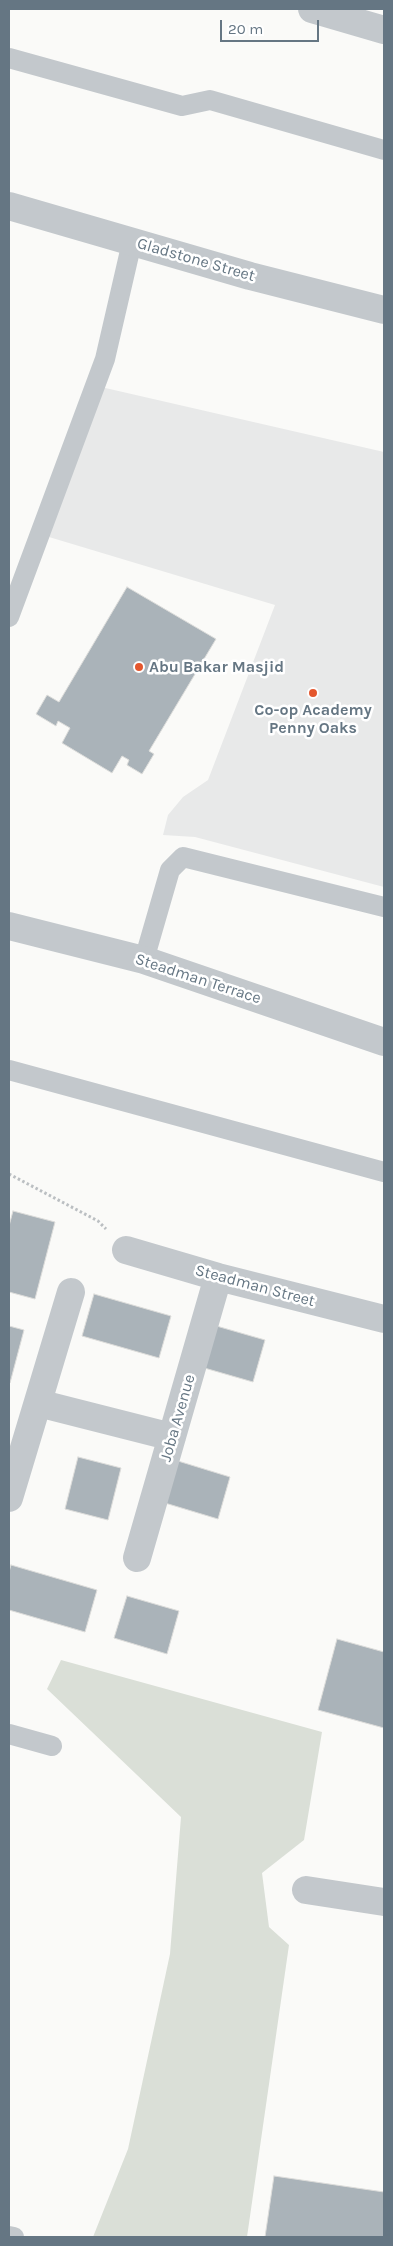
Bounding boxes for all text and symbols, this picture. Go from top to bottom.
scale bar [223,10,322,42]
text: 20 m [228,20,263,38]
street label: Gladstone Street [135,234,257,286]
place label: Abu Bakar Masjid [149,657,284,677]
marker: Abu Bakar Masjid [133,661,145,673]
marker: Co-op Academy Penny Oaks [307,687,319,699]
place label: Co-op Academy Penny Oaks [254,700,372,738]
street label: Steadman Terrace [133,950,263,1008]
street label: Steadman Street [193,1261,317,1311]
street label: Joba Avenue [156,1372,200,1464]

